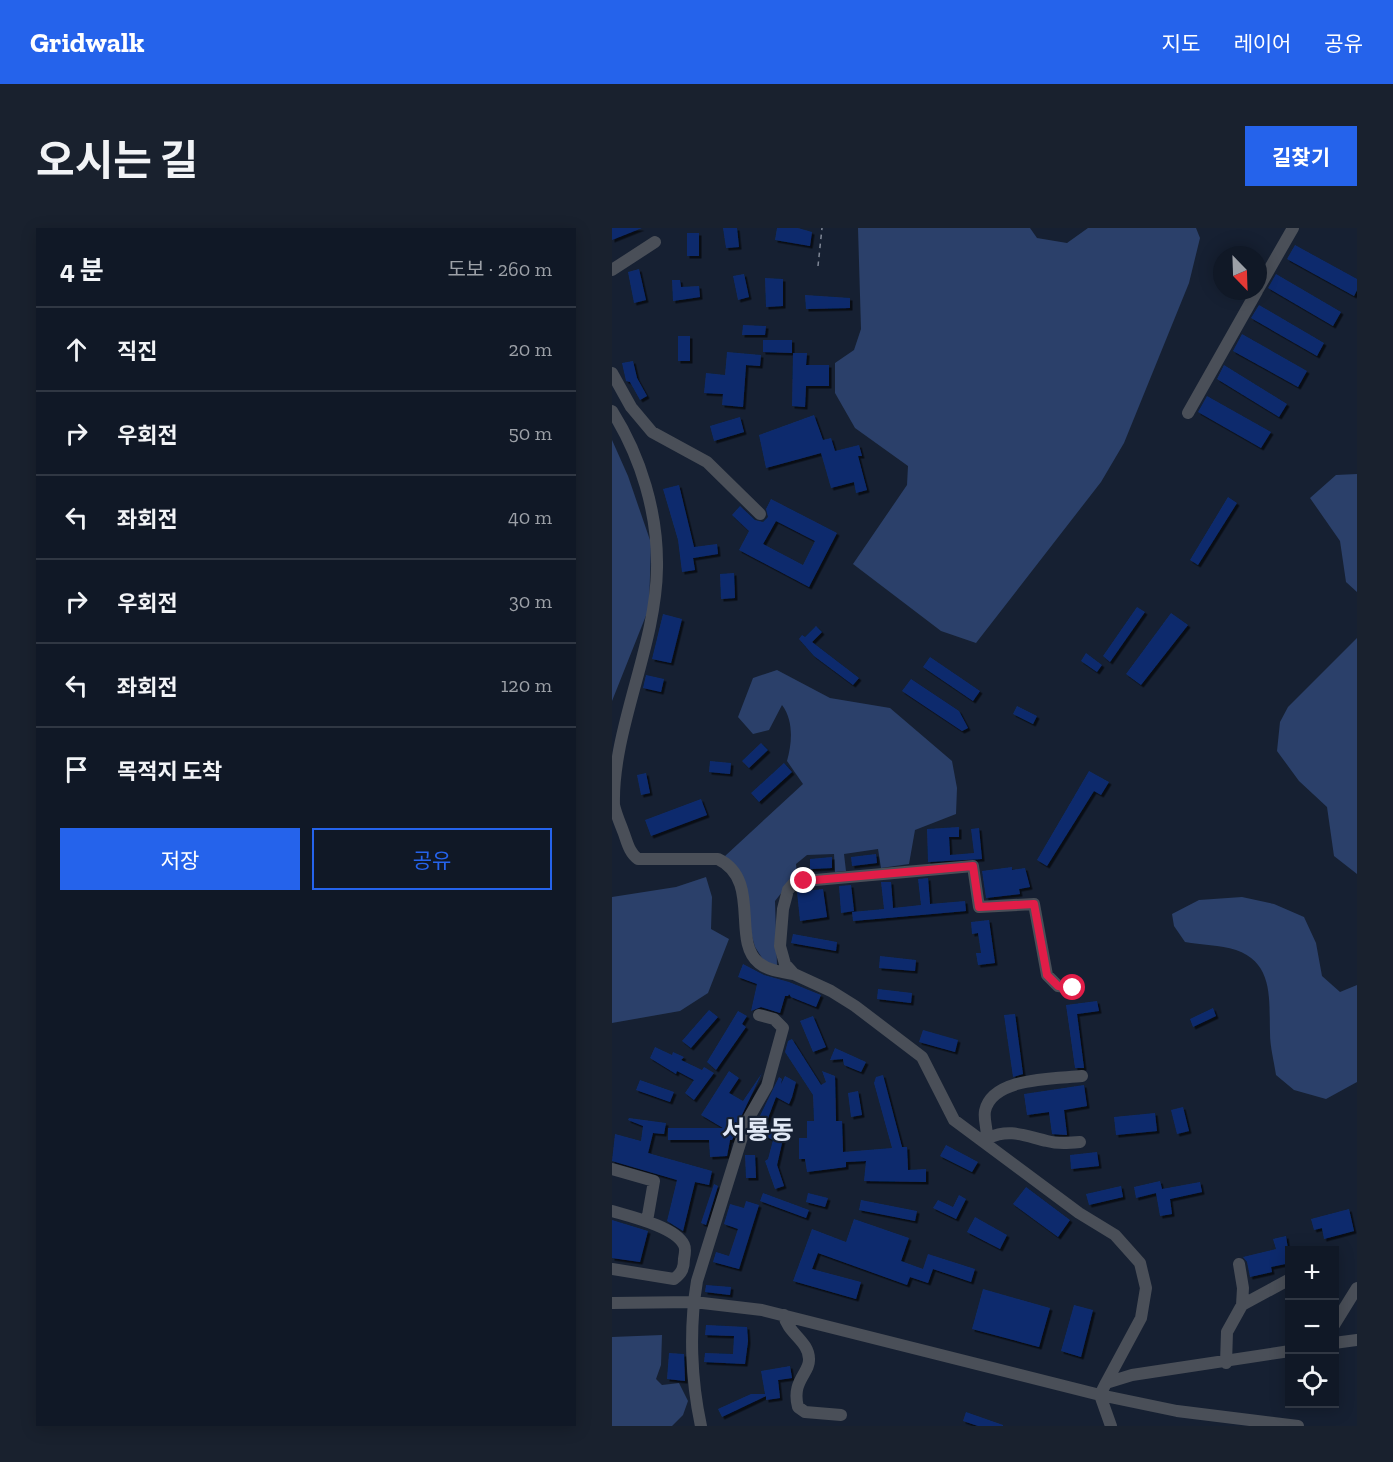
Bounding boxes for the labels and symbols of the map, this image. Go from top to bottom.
north arrow [1213,246,1267,300]
route end [790,867,816,893]
route start [1059,974,1085,1000]
district label: 서룡동 [722,1114,794,1146]

